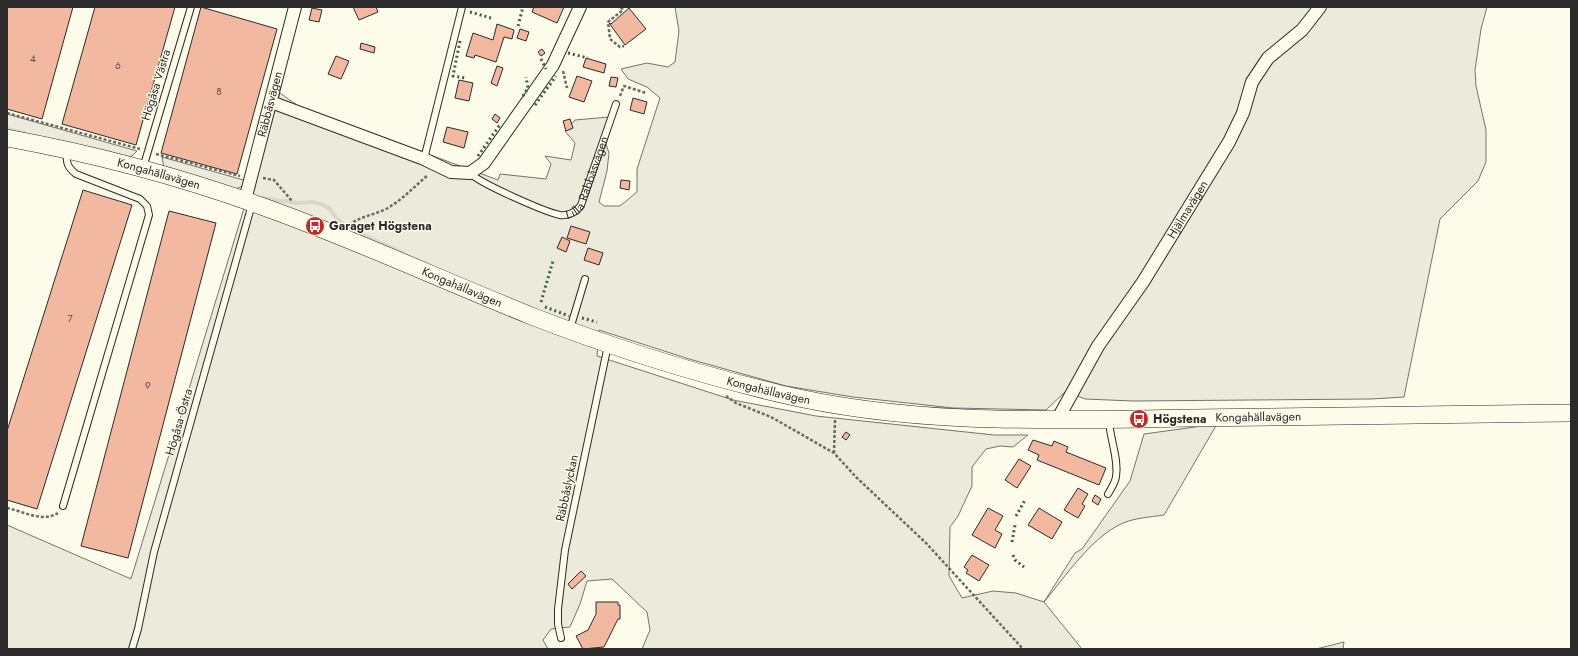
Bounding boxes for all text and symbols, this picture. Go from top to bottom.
street label: Högåsa Västra [137,47,175,123]
house number: 4 [30,51,36,66]
house number: 6 [115,58,121,73]
street label: Räbbåsvägen [253,69,287,139]
house number: 8 [216,84,222,99]
street label: Lilla Räbbåsvägen [563,134,613,224]
street label: Kongahällavägen [115,153,203,194]
street label: Hjälmavägen [1163,177,1212,242]
bus stop icon: Garaget Högstena [304,215,326,237]
place label: Garaget Högstena [329,217,432,235]
street label: Kongahällavägen [419,262,505,312]
house number: 7 [67,311,73,326]
street label: Kongahällavägen [725,372,812,409]
house number: 9 [145,378,151,393]
street label: Högåsa Östra [161,386,197,458]
street label: Kongahällavägen [1215,407,1301,427]
bus stop icon: Högstena [1128,408,1150,430]
place label: Högstena [1153,410,1206,428]
street label: Räbbåslyckan [551,453,583,523]

